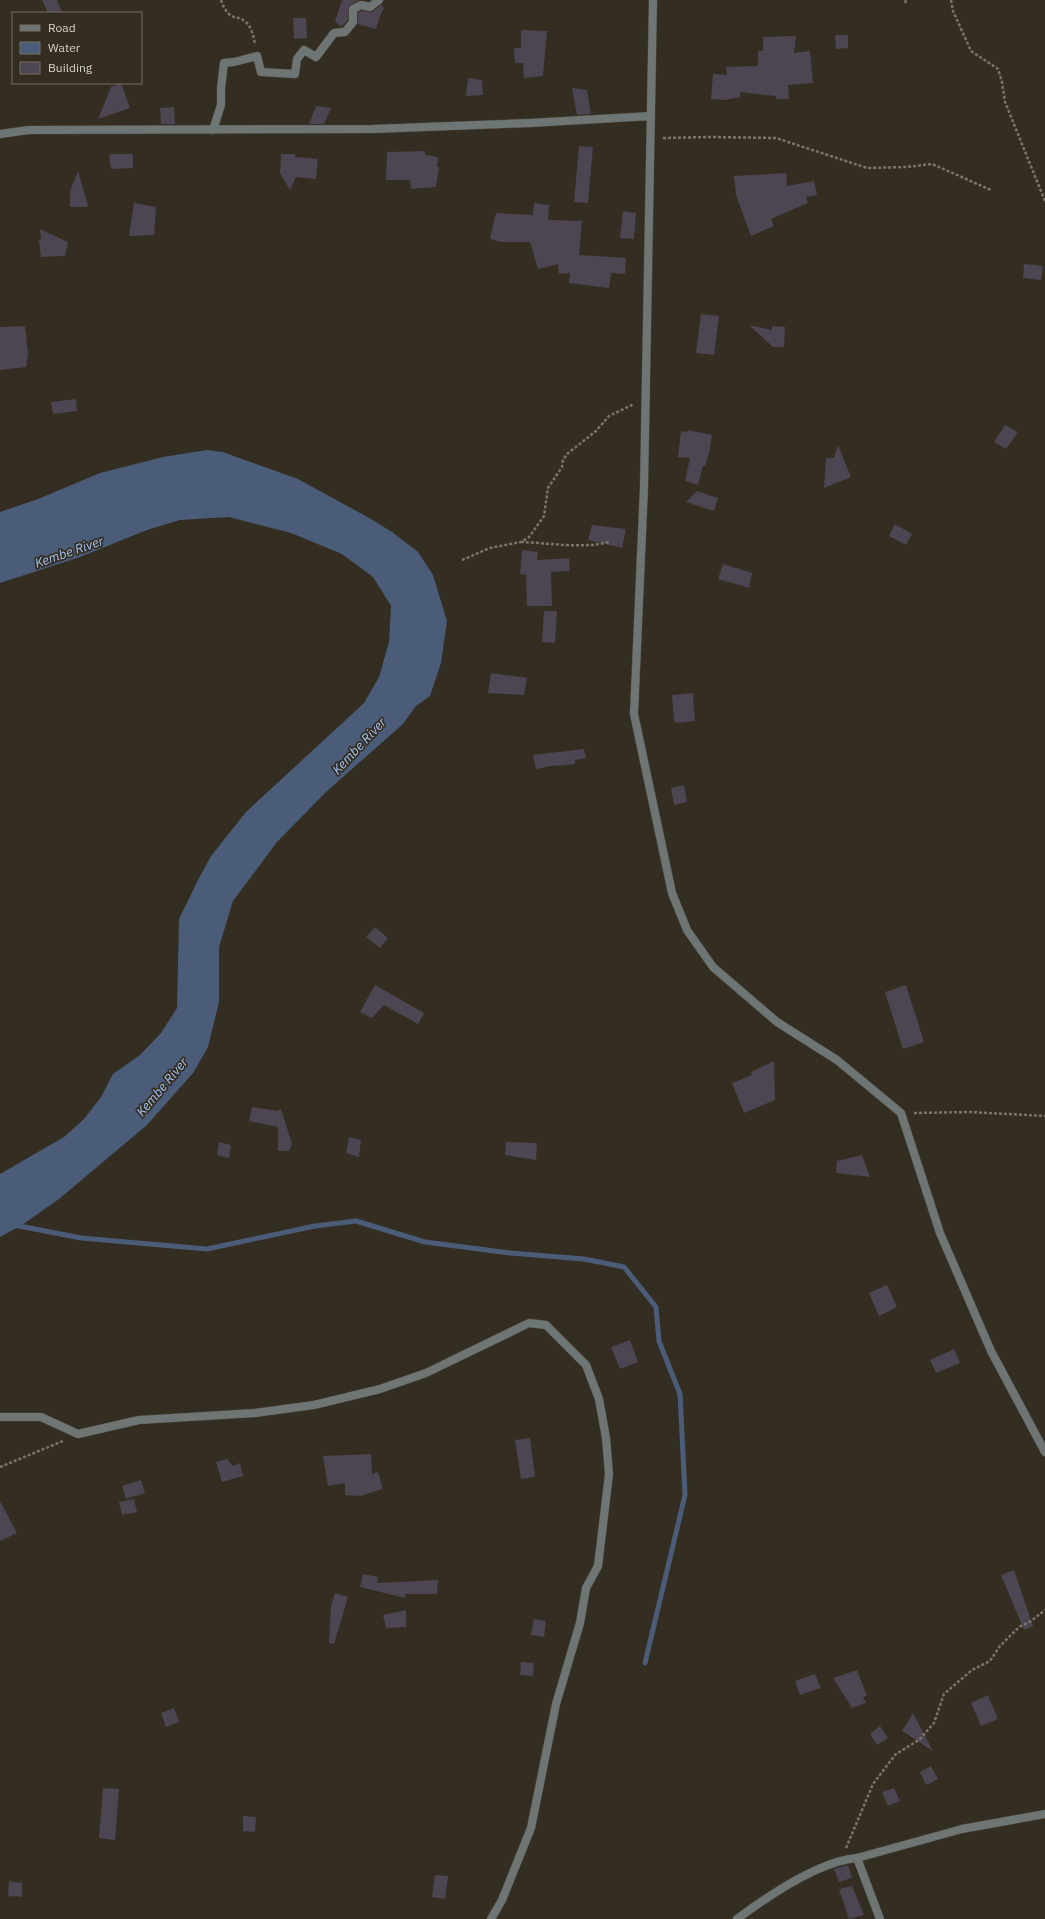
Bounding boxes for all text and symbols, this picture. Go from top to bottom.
legend [12,12,142,84]
text: Road [48,20,76,35]
text: Water [48,40,81,55]
text: Building [48,60,93,75]
water label: Kembe River [32,532,107,572]
water label: Kembe River [328,713,390,778]
water label: Kembe River [133,1053,192,1120]

